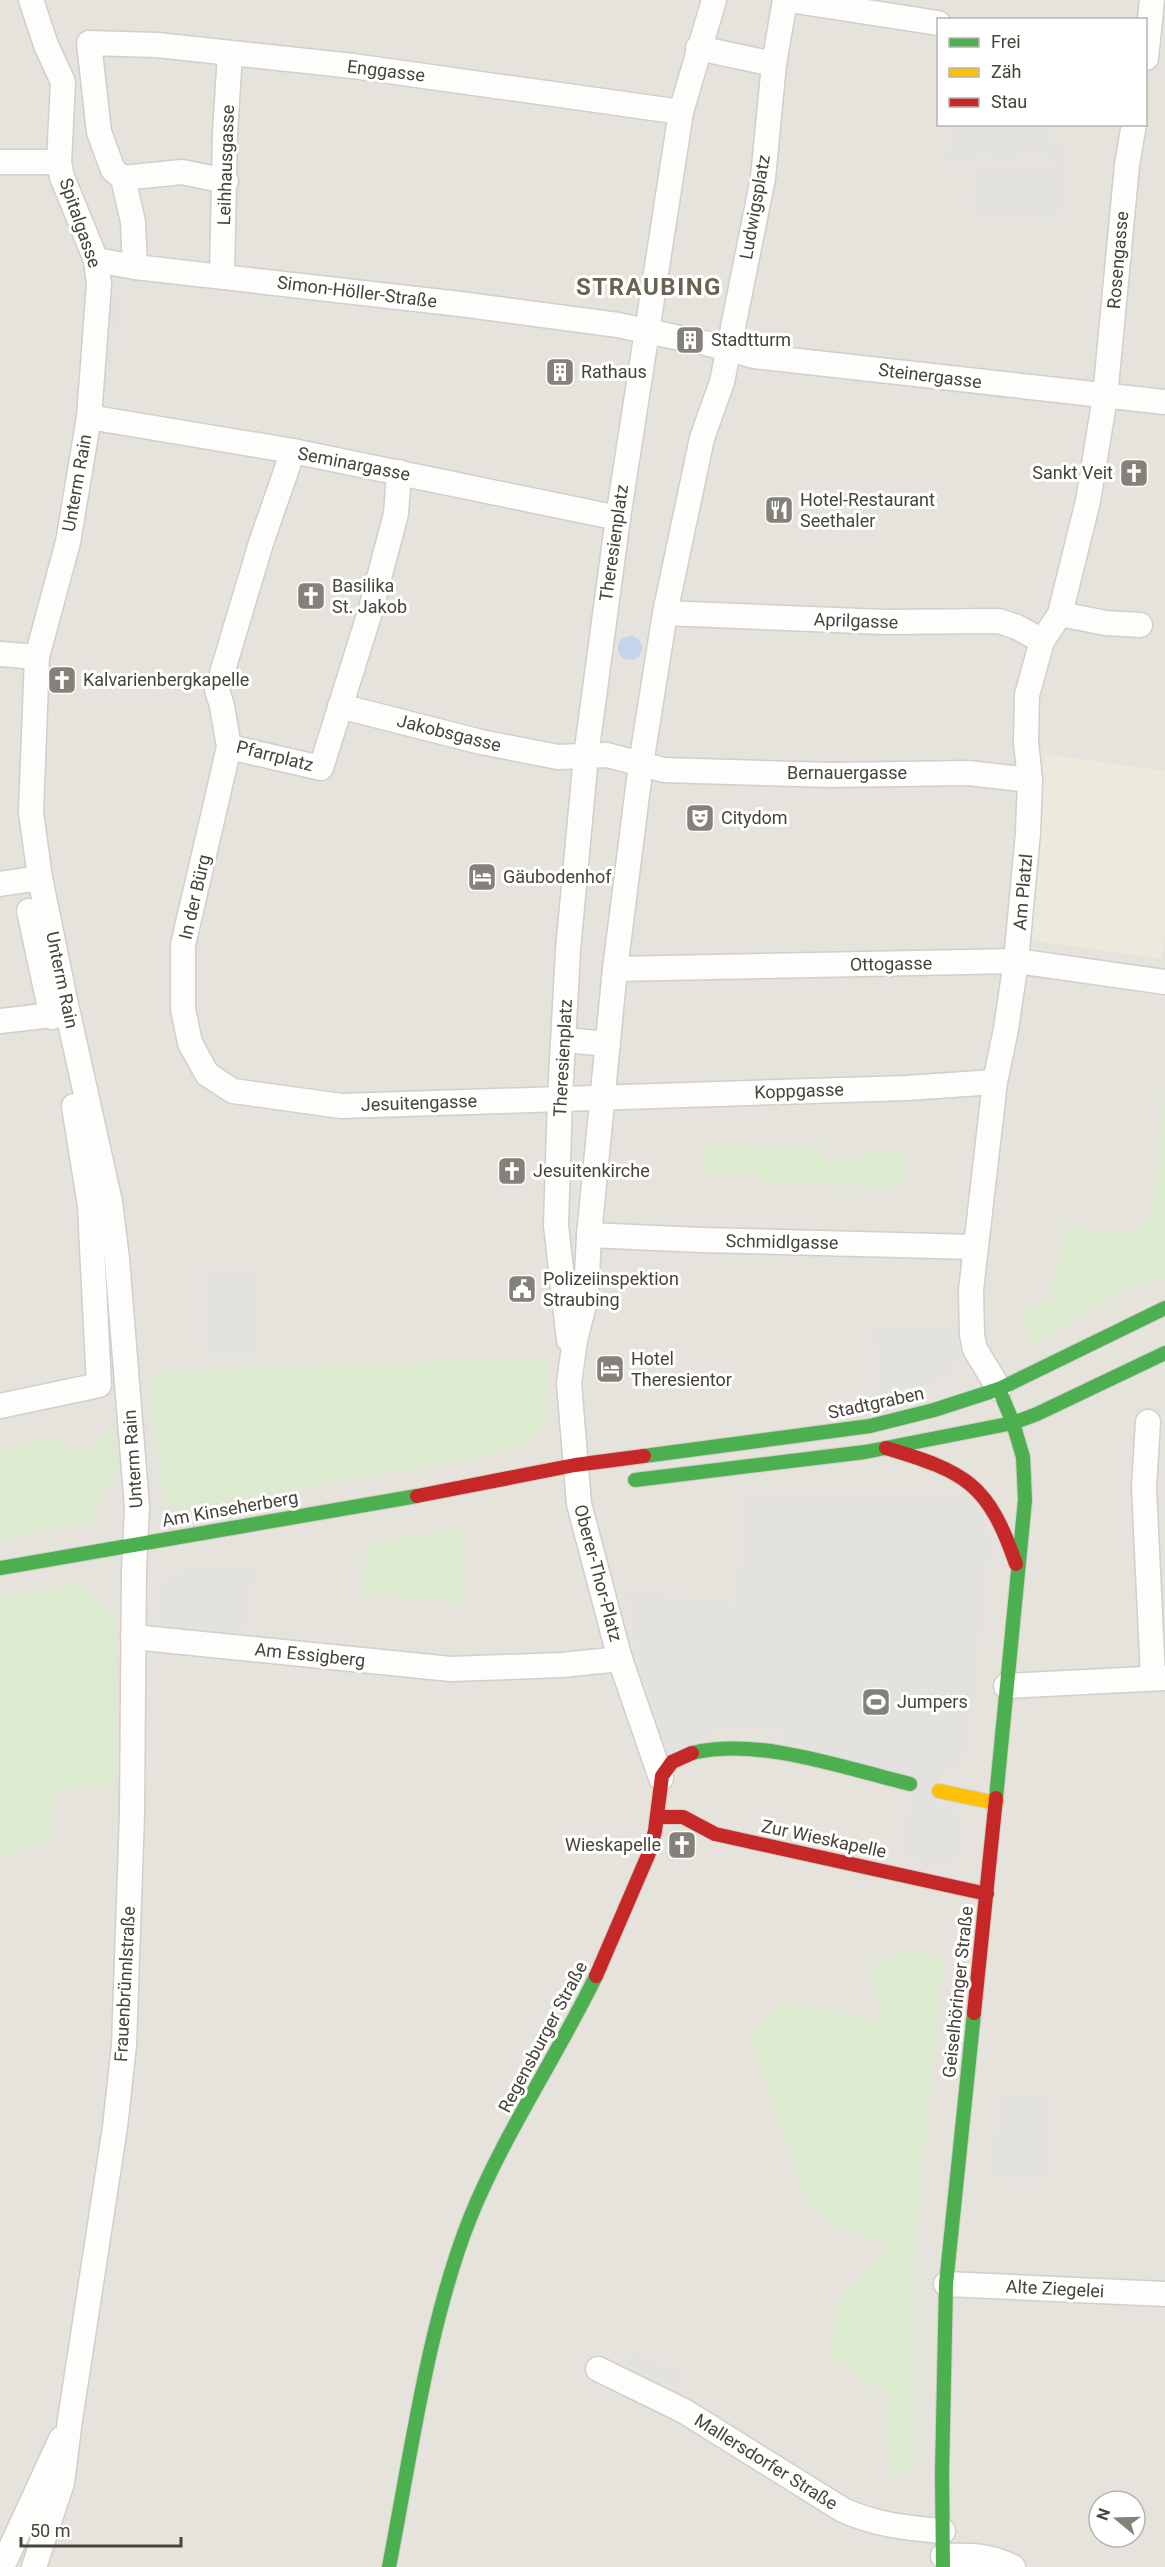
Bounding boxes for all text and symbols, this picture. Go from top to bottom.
legend [937,18,1147,126]
text: Frei [991,31,1021,52]
street label: Enggasse [346,55,426,86]
text: Zäh [991,61,1022,82]
text: Stau [991,91,1027,112]
street label: Leihhausgasse [213,104,238,226]
street label: Ludwigsplatz [735,153,774,261]
street label: Spitalgasse [55,175,106,270]
street label: Rosengasse [1103,210,1132,310]
street label: Simon-Höller-Straße [276,271,438,312]
district label: STRAUBING [576,273,722,301]
building icon: Stadtturm [674,324,706,356]
place label: Stadtturm [711,329,791,350]
building icon: Rathaus [544,356,576,388]
street label: Steinergasse [877,359,983,392]
place label: Rathaus [581,361,647,382]
street label: Unterm Rain [58,433,95,533]
street label: Seminargasse [296,442,412,485]
church icon: Sankt Veit [1118,457,1150,489]
place label: Sankt Veit [1032,462,1113,483]
street label: Theresienplatz [595,483,632,603]
place label: Hotel-Restaurant Seethaler [800,489,935,531]
restaurant icon: Hotel-Restaurant Seethaler [763,494,795,526]
place label: Basilika St. Jakob [332,575,407,617]
church icon: Basilika St. Jakob [295,580,327,612]
street label: Aprilgasse [813,609,899,632]
church icon: Kalvarienbergkapelle [46,664,78,696]
place label: Kalvarienbergkapelle [83,669,249,690]
street label: Jakobsgasse [395,709,503,756]
street label: Pfarrplatz [234,736,316,775]
street label: Bernauergasse [787,762,907,783]
theatre icon: Citydom [684,802,716,834]
place label: Citydom [721,807,788,828]
street label: In der Bürg [175,852,215,942]
street label: Am Platzl [1009,853,1036,931]
hotel icon: Gäubodenhof [466,861,498,893]
place label: Gäubodenhof [503,866,612,887]
street label: Unterm Rain [42,929,83,1030]
street label: Ottogasse [850,952,932,975]
street label: Theresienplatz [549,998,576,1117]
street label: Koppgasse [754,1078,844,1103]
street label: Jesuitengasse [360,1090,478,1115]
church icon: Jesuitenkirche [496,1155,528,1187]
place label: Jesuitenkirche [533,1160,650,1181]
street label: Schmidlgasse [725,1230,839,1253]
place label: Polizeiinspektion Straubing [543,1268,679,1310]
public building icon: Polizeiinspektion Straubing [506,1273,538,1305]
place label: Hotel Theresientor [631,1348,732,1390]
hotel icon: Hotel Theresientor [594,1353,626,1385]
street label: Stadtgraben [826,1382,926,1423]
street label: Unterm Rain [119,1409,146,1509]
street label: Am Kinseherberg [160,1486,300,1531]
street label: Oberer-Thor-Platz [570,1502,627,1644]
street label: Am Essigberg [254,1638,366,1671]
sports icon: Jumpers [860,1686,892,1718]
place label: Jumpers [897,1691,968,1712]
street label: Zur Wieskapelle [760,1815,888,1862]
church icon: Wieskapelle [666,1829,698,1861]
place label: Wieskapelle [565,1834,661,1855]
street label: Geiselhöringer Straße [938,1905,977,2079]
street label: Frauenbrünnlstraße [110,1906,139,2062]
street label: Regensburger Straße [494,1958,591,2116]
street label: Alte Ziegelei [1005,2275,1105,2302]
street label: Mallersdorfer Straße [691,2409,842,2514]
north arrow [1087,2489,1147,2549]
text: N [1092,2506,1114,2523]
scale bar [21,2510,182,2548]
text: 50 m [30,2520,70,2541]

